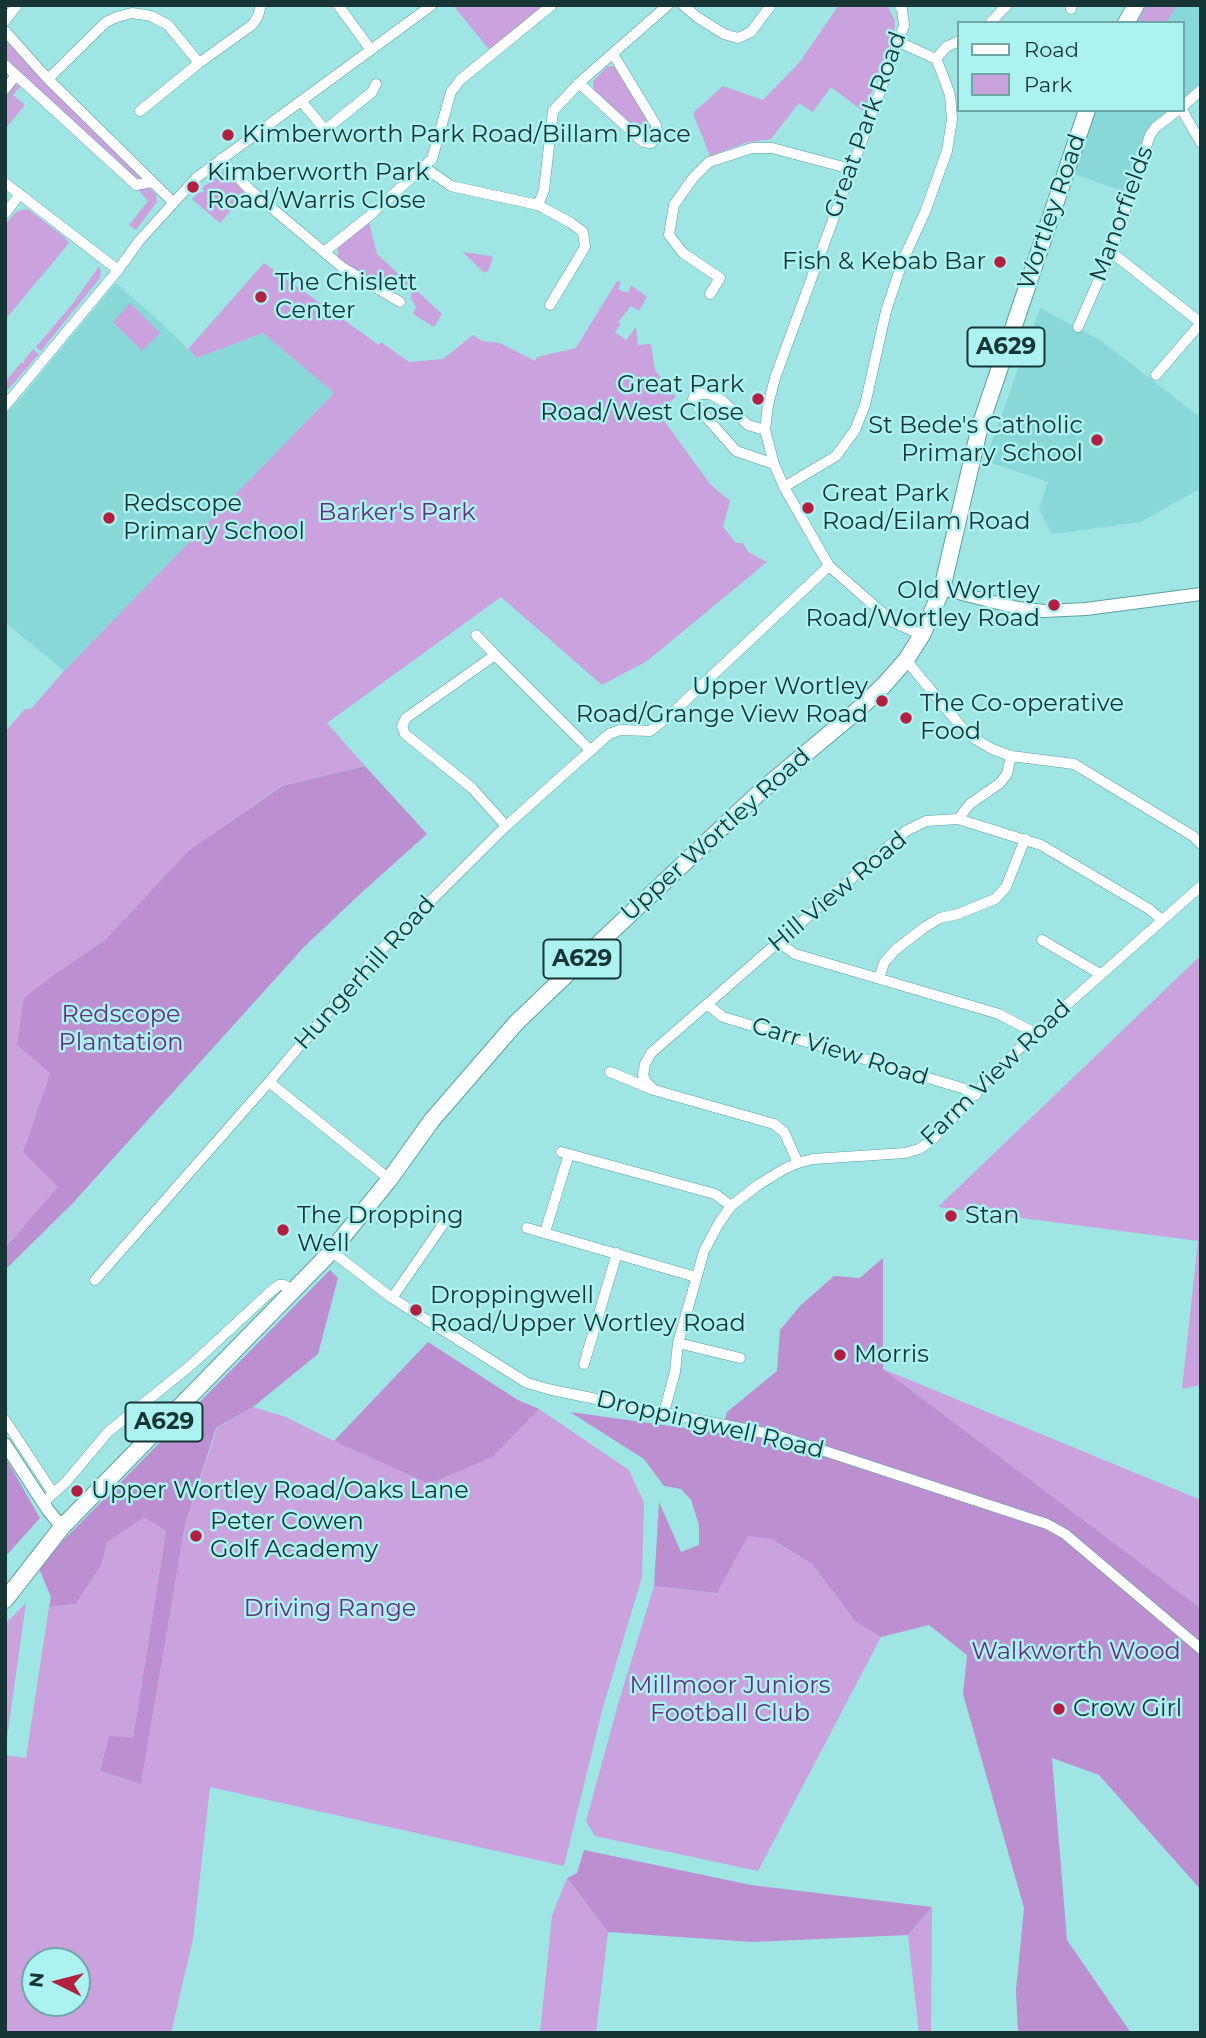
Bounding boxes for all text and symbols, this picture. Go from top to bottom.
legend [958,21,1185,112]
street label: Great Park Road [819,28,913,222]
text: Road [1024,37,1079,62]
text: Park [1024,72,1072,97]
place label: Kimberworth Park Road/Billam Place [242,121,691,149]
marker: Kimberworth Park Road/Billam Place [220,127,236,143]
street label: Wortley Road [1012,130,1092,294]
street label: Manorfields [1084,142,1160,286]
place label: Kimberworth Park Road/Warris Close [207,159,430,215]
marker: Kimberworth Park Road/Warris Close [185,179,201,195]
place label: Fish & Kebab Bar [782,248,986,276]
marker: Fish & Kebab Bar [992,254,1008,270]
place label: The Chislett Center [275,269,417,325]
marker: The Chislett Center [253,289,269,305]
road number: A629 [968,328,1044,366]
place label: Great Park Road/West Close [540,371,744,427]
marker: Great Park Road/West Close [750,391,766,407]
place label: St Bede's Catholic Primary School [868,412,1083,468]
marker: St Bede's Catholic Primary School [1089,432,1105,448]
place label: Great Park Road/Eilam Road [822,480,1030,536]
place label: Redscope Primary School [123,490,305,546]
park label: Barker's Park [318,499,476,527]
marker: Great Park Road/Eilam Road [800,500,816,516]
marker: Redscope Primary School [101,510,117,526]
place label: Old Wortley Road/Wortley Road [806,577,1040,633]
marker: Old Wortley Road/Wortley Road [1046,597,1062,613]
place label: Upper Wortley Road/Grange View Road [576,673,868,729]
place label: The Co-operative Food [920,690,1124,746]
marker: Upper Wortley Road/Grange View Road [874,693,890,709]
marker: The Co-operative Food [898,710,914,726]
street label: Upper Wortley Road [615,742,817,928]
street label: Hill View Road [763,826,913,958]
street label: Hungerhill Road [288,890,442,1056]
road number: A629 [544,940,620,978]
street label: Farm View Road [915,994,1077,1152]
park label: Redscope Plantation [59,1001,183,1057]
street label: Carr View Road [748,1011,932,1093]
place label: The Dropping Well [297,1202,464,1258]
place label: Stan [965,1202,1019,1230]
marker: Stan [943,1208,959,1224]
marker: The Dropping Well [275,1222,291,1238]
place label: Droppingwell Road/Upper Wortley Road [430,1282,746,1338]
marker: Droppingwell Road/Upper Wortley Road [408,1302,424,1318]
place label: Morris [854,1341,929,1369]
marker: Morris [832,1347,848,1363]
street label: Droppingwell Road [593,1385,827,1465]
road number: A629 [125,1402,202,1442]
place label: Upper Wortley Road/Oaks Lane [91,1477,469,1505]
marker: Upper Wortley Road/Oaks Lane [69,1483,85,1499]
place label: Peter Cowen Golf Academy [210,1508,378,1564]
marker: Peter Cowen Golf Academy [188,1528,204,1544]
park label: Driving Range [244,1595,416,1623]
park label: Walkworth Wood [971,1638,1181,1666]
park label: Millmoor Juniors Football Club [630,1672,830,1728]
place label: Crow Girl [1073,1695,1182,1723]
marker: Crow Girl [1051,1701,1067,1717]
north arrow [21,1947,91,2017]
text: N [24,1971,49,1989]

